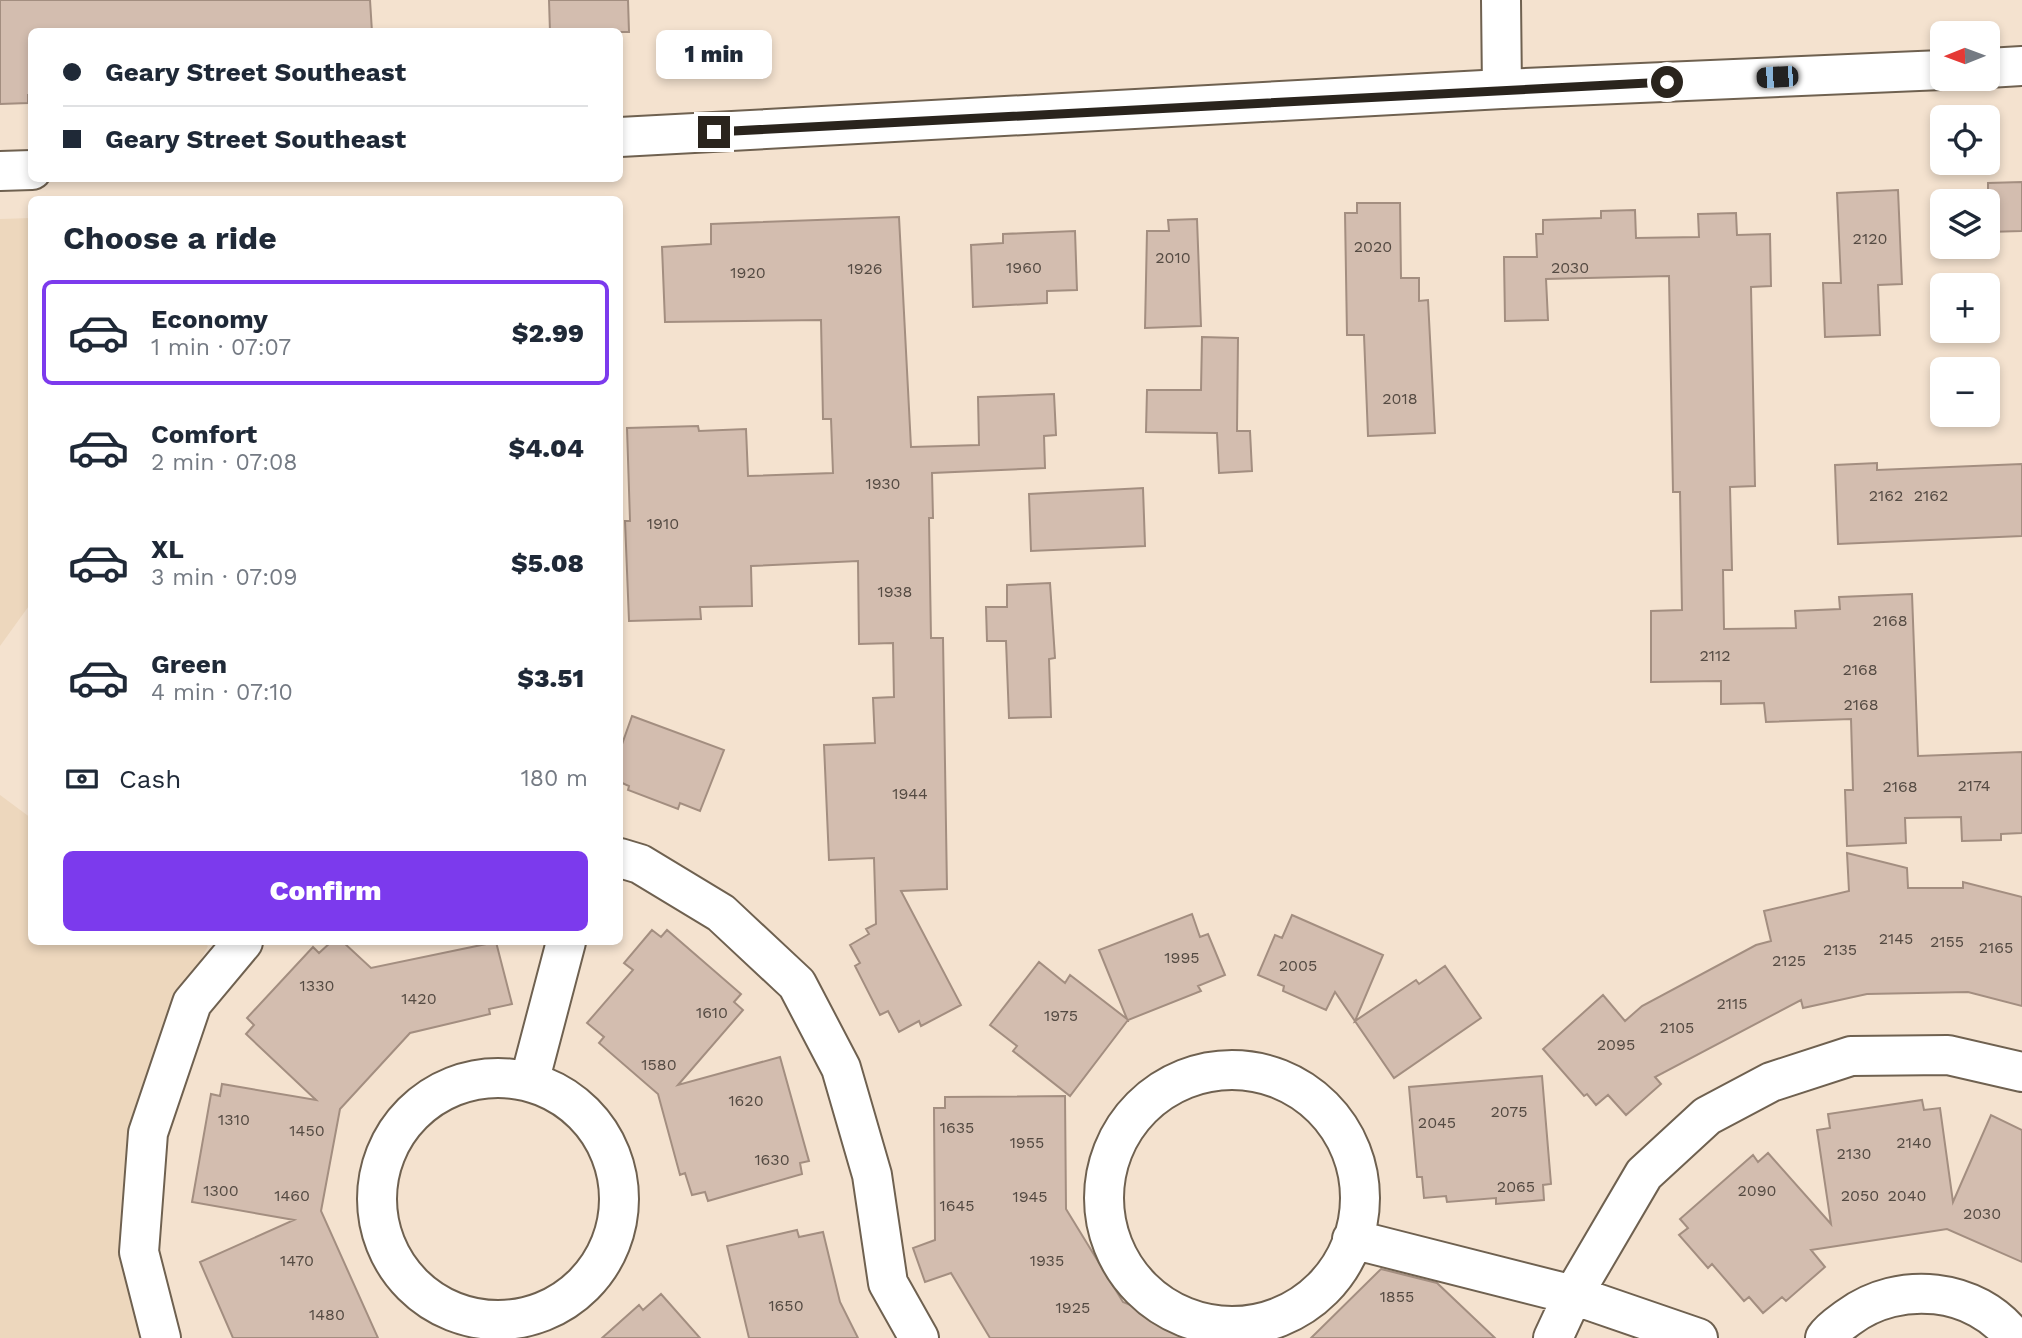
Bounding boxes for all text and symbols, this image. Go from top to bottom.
north arrow [1930,21,2000,91]
map controls [1930,21,2000,427]
callout: 1 min [656,31,772,80]
text: 1 min [684,41,744,68]
text: Geary Street Southeast [105,57,406,87]
car [1756,65,1799,89]
route start [1651,66,1683,98]
button: locate [1930,105,2000,175]
route end [698,116,730,148]
text: Geary Street Southeast [105,124,406,154]
button: layers [1930,189,2000,259]
text: Choose a ride [63,219,277,257]
house number: 2120 [1853,229,1887,248]
house number: 2020 [1354,237,1392,256]
house number: 2010 [1155,248,1191,267]
house number: 1960 [1006,258,1042,277]
house number: 2030 [1551,258,1589,277]
house number: 1926 [847,259,883,278]
house number: 1920 [730,263,766,282]
button: + [1930,273,2000,343]
icon: car [67,301,130,364]
text: Economy [151,304,268,334]
text: $2.99 [512,318,584,348]
text: 1 min · 07:07 [151,334,291,361]
button: − [1930,357,2000,427]
house number: 2018 [1382,389,1418,408]
icon: car [67,416,130,479]
text: Comfort [151,419,257,449]
text: $4.04 [508,433,584,463]
text: 2 min · 07:08 [151,449,297,476]
house number: 1930 [865,474,901,493]
house number: 2162 [1869,486,1903,505]
house number: 2162 [1914,486,1948,505]
house number: 1910 [647,514,679,533]
icon: car [67,531,130,594]
text: XL [151,534,184,564]
text: $5.08 [511,548,584,578]
text: 3 min · 07:09 [151,564,297,591]
house number: 1938 [878,582,912,601]
house number: 2168 [1872,611,1908,630]
icon: car [67,646,130,709]
house number: 2112 [1699,646,1731,665]
text: Green [151,649,227,679]
house number: 2168 [1842,660,1878,679]
text: $3.51 [517,663,584,693]
text: 4 min · 07:10 [151,679,293,706]
house number: 2168 [1843,695,1879,714]
icon: cash [63,760,101,798]
text: Cash [119,764,181,794]
text: 180 m [521,765,588,792]
house number: 2174 [1957,776,1991,795]
house number: 2168 [1882,777,1918,796]
house number: 1944 [892,784,928,803]
button: Confirm [63,851,588,931]
house number: 2145 [1879,929,1913,948]
house number: 2155 [1930,932,1964,951]
house number: 2165 [1979,938,2013,957]
house number: 2135 [1823,940,1857,959]
house number: 1995 [1164,948,1200,967]
house number: 2125 [1772,951,1806,970]
house number: 2005 [1279,956,1317,975]
house number: 1330 [300,976,334,995]
house number: 1420 [401,989,437,1008]
house number: 2115 [1716,994,1748,1013]
house number: 1610 [696,1003,728,1022]
house number: 1975 [1044,1006,1078,1025]
house number: 2105 [1660,1018,1694,1037]
house number: 2095 [1597,1035,1635,1054]
house number: 1580 [641,1055,677,1074]
house number: 1620 [728,1091,764,1110]
house number: 2075 [1490,1102,1528,1121]
house number: 1310 [218,1110,250,1129]
house number: 2045 [1418,1113,1456,1132]
house number: 1635 [940,1118,974,1137]
house number: 1450 [289,1121,325,1140]
house number: 1955 [1010,1133,1044,1152]
house number: 2140 [1896,1133,1932,1152]
house number: 2130 [1837,1144,1871,1163]
house number: 1630 [754,1150,790,1169]
house number: 2065 [1497,1177,1535,1196]
house number: 1300 [203,1181,239,1200]
house number: 2090 [1737,1181,1777,1200]
house number: 1460 [274,1186,310,1205]
house number: 2050 [1841,1186,1879,1205]
house number: 2040 [1887,1186,1927,1205]
house number: 1945 [1012,1187,1048,1206]
house number: 1645 [939,1196,975,1215]
house number: 2030 [1963,1204,2001,1223]
house number: 1470 [280,1251,314,1270]
house number: 1935 [1030,1251,1064,1270]
house number: 1855 [1380,1287,1414,1306]
house number: 1650 [768,1296,804,1315]
house number: 1925 [1056,1298,1090,1317]
house number: 1480 [309,1305,345,1324]

